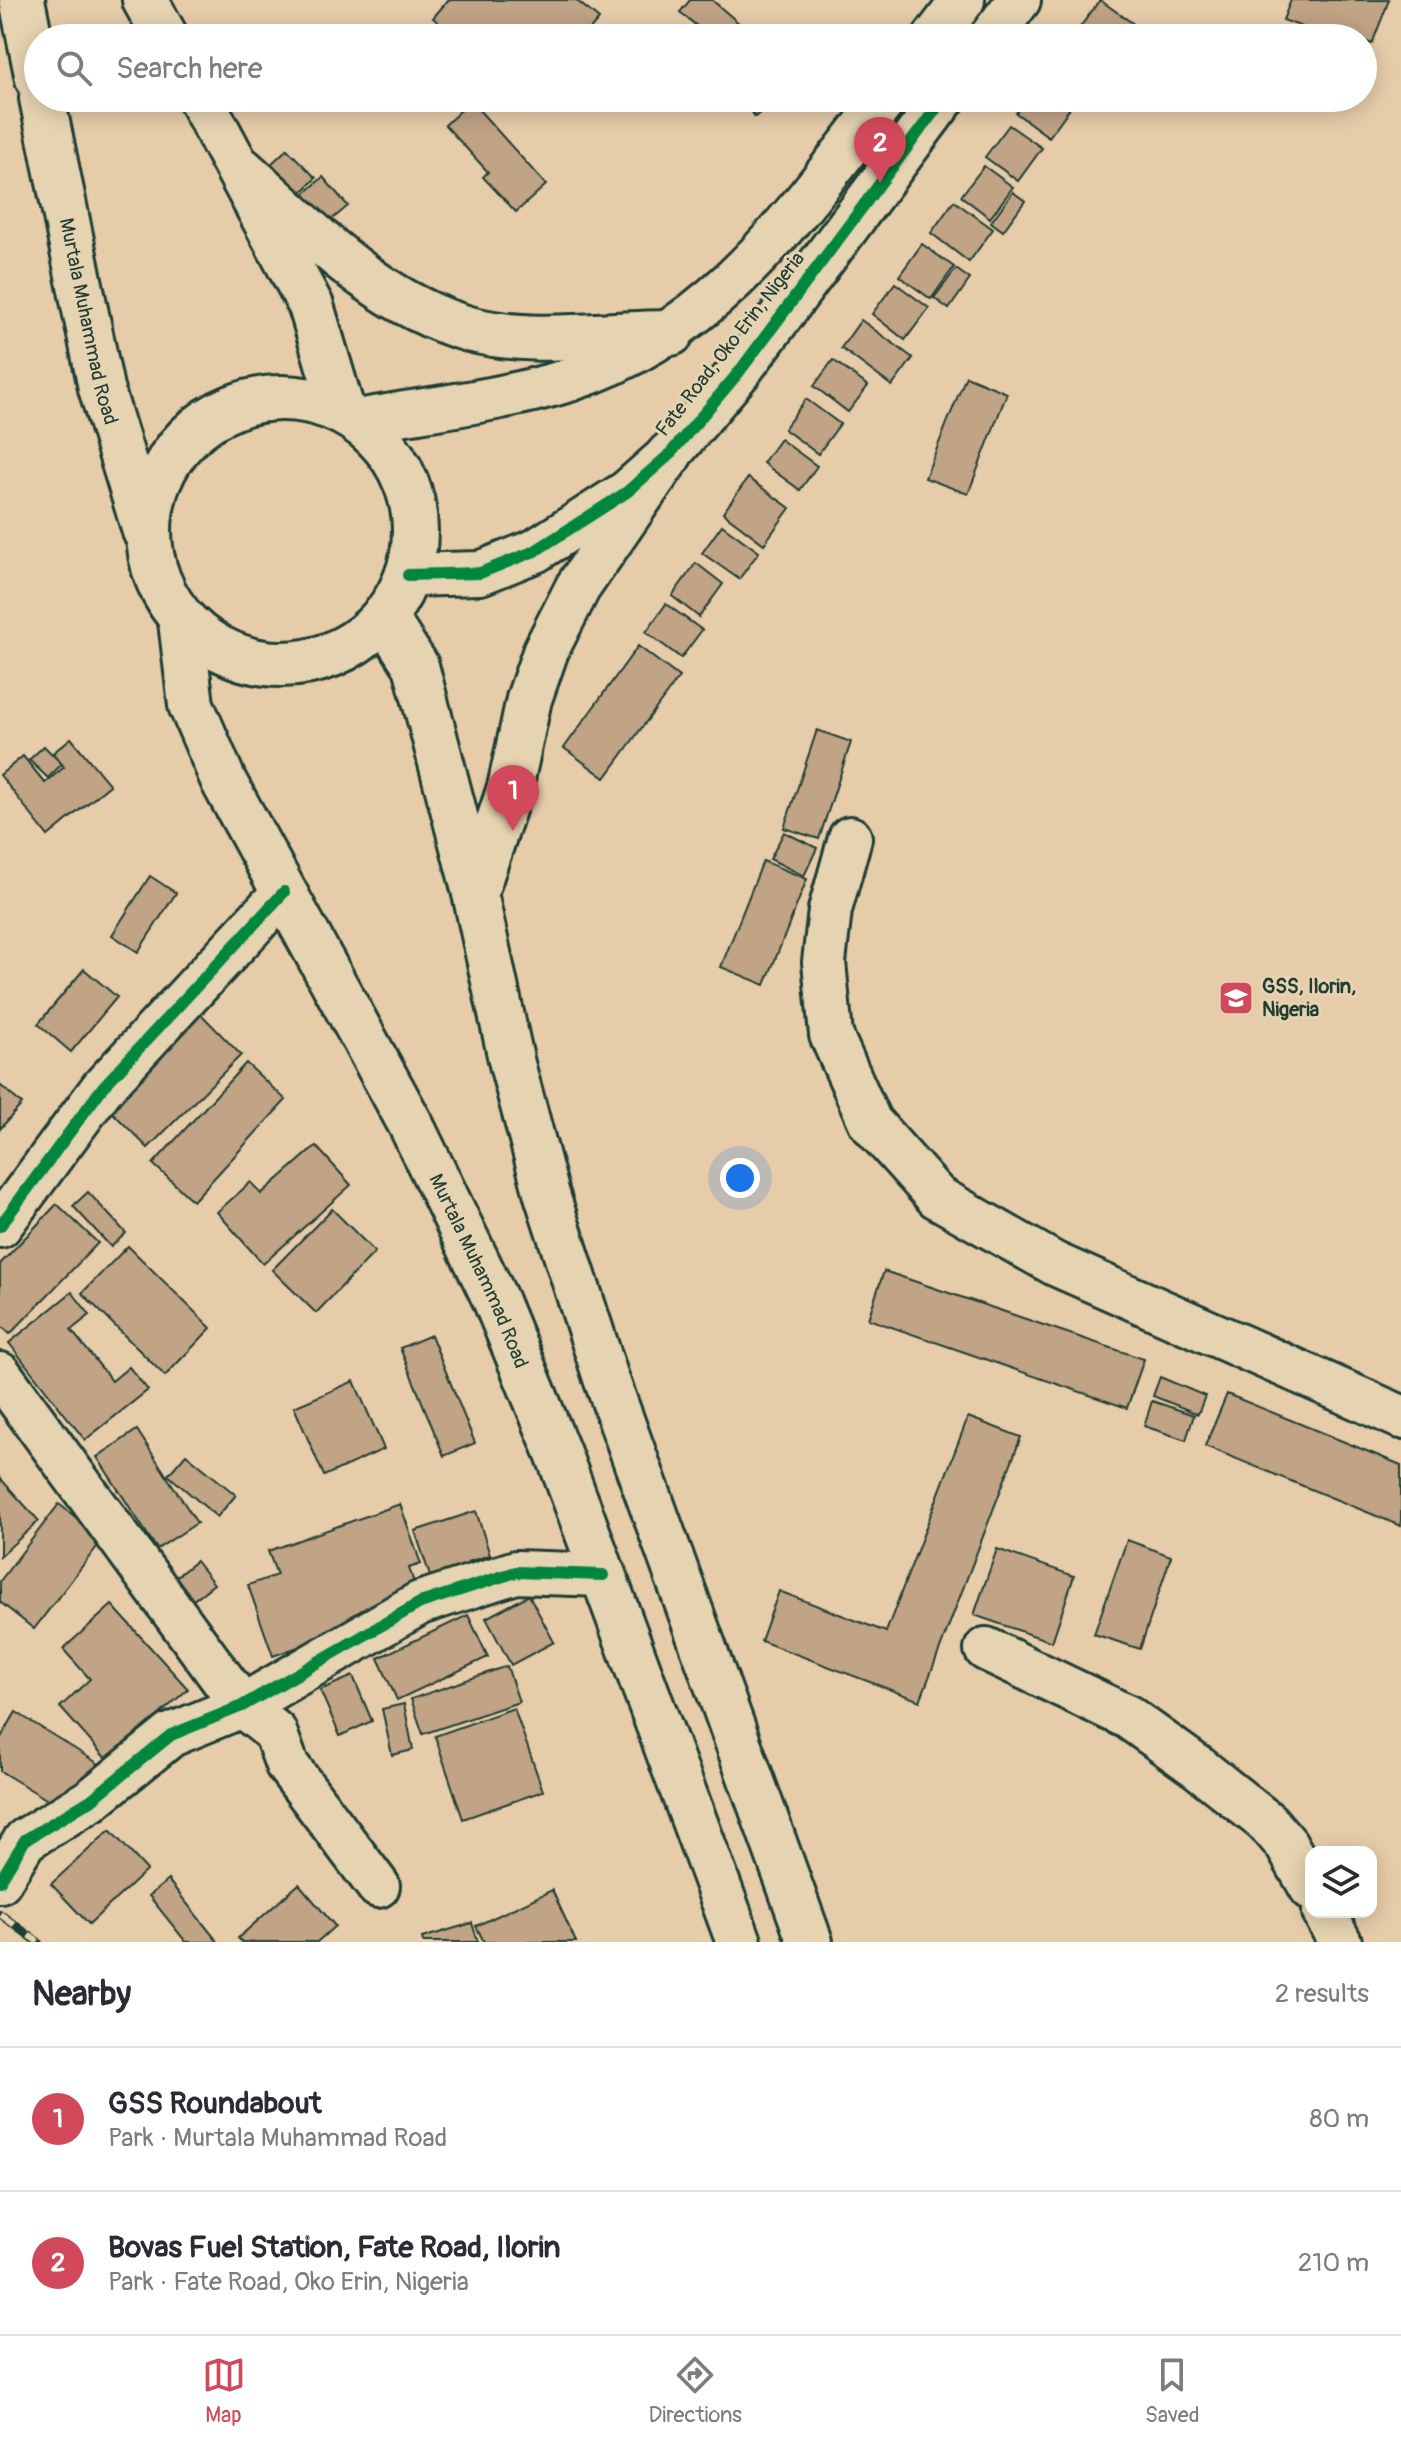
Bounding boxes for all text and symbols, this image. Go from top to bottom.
search box [24,24,1377,112]
icon: search [52,46,96,90]
text: Search here [116,50,263,87]
pin: 2 [854,117,906,183]
street label: Murtala Muhammad Road [54,216,124,428]
street label: Fate Road, Oko Erin, Nigeria [650,247,810,441]
pin: 1 [487,765,539,831]
place label: GSS, Ilorin, Nigeria [1262,974,1356,1022]
school or university icon: GSS, Ilorin, Nigeria [1217,979,1255,1017]
your location [720,1158,760,1198]
street label: Murtala Muhammad Road [424,1169,534,1372]
map controls [1305,1846,1377,1918]
button: layers [1305,1846,1377,1918]
text: Nearby [32,1973,131,2016]
text: 2 results [1275,1978,1369,2010]
text: GSS Roundabout [108,2085,322,2122]
text: 1 [53,2103,63,2135]
text: 80 m [1309,2103,1369,2135]
text: Park · Murtala Muhammad Road [108,2122,447,2154]
text: Bovas Fuel Station, Fate Road, Ilorin [108,2229,560,2266]
text: 2 [51,2247,65,2279]
text: 210 m [1298,2247,1369,2279]
text: Park · Fate Road, Oko Erin, Nigeria [108,2266,469,2298]
tab: Map [202,2353,246,2429]
tab: Directions [649,2353,742,2429]
tab: Saved [1145,2353,1199,2429]

